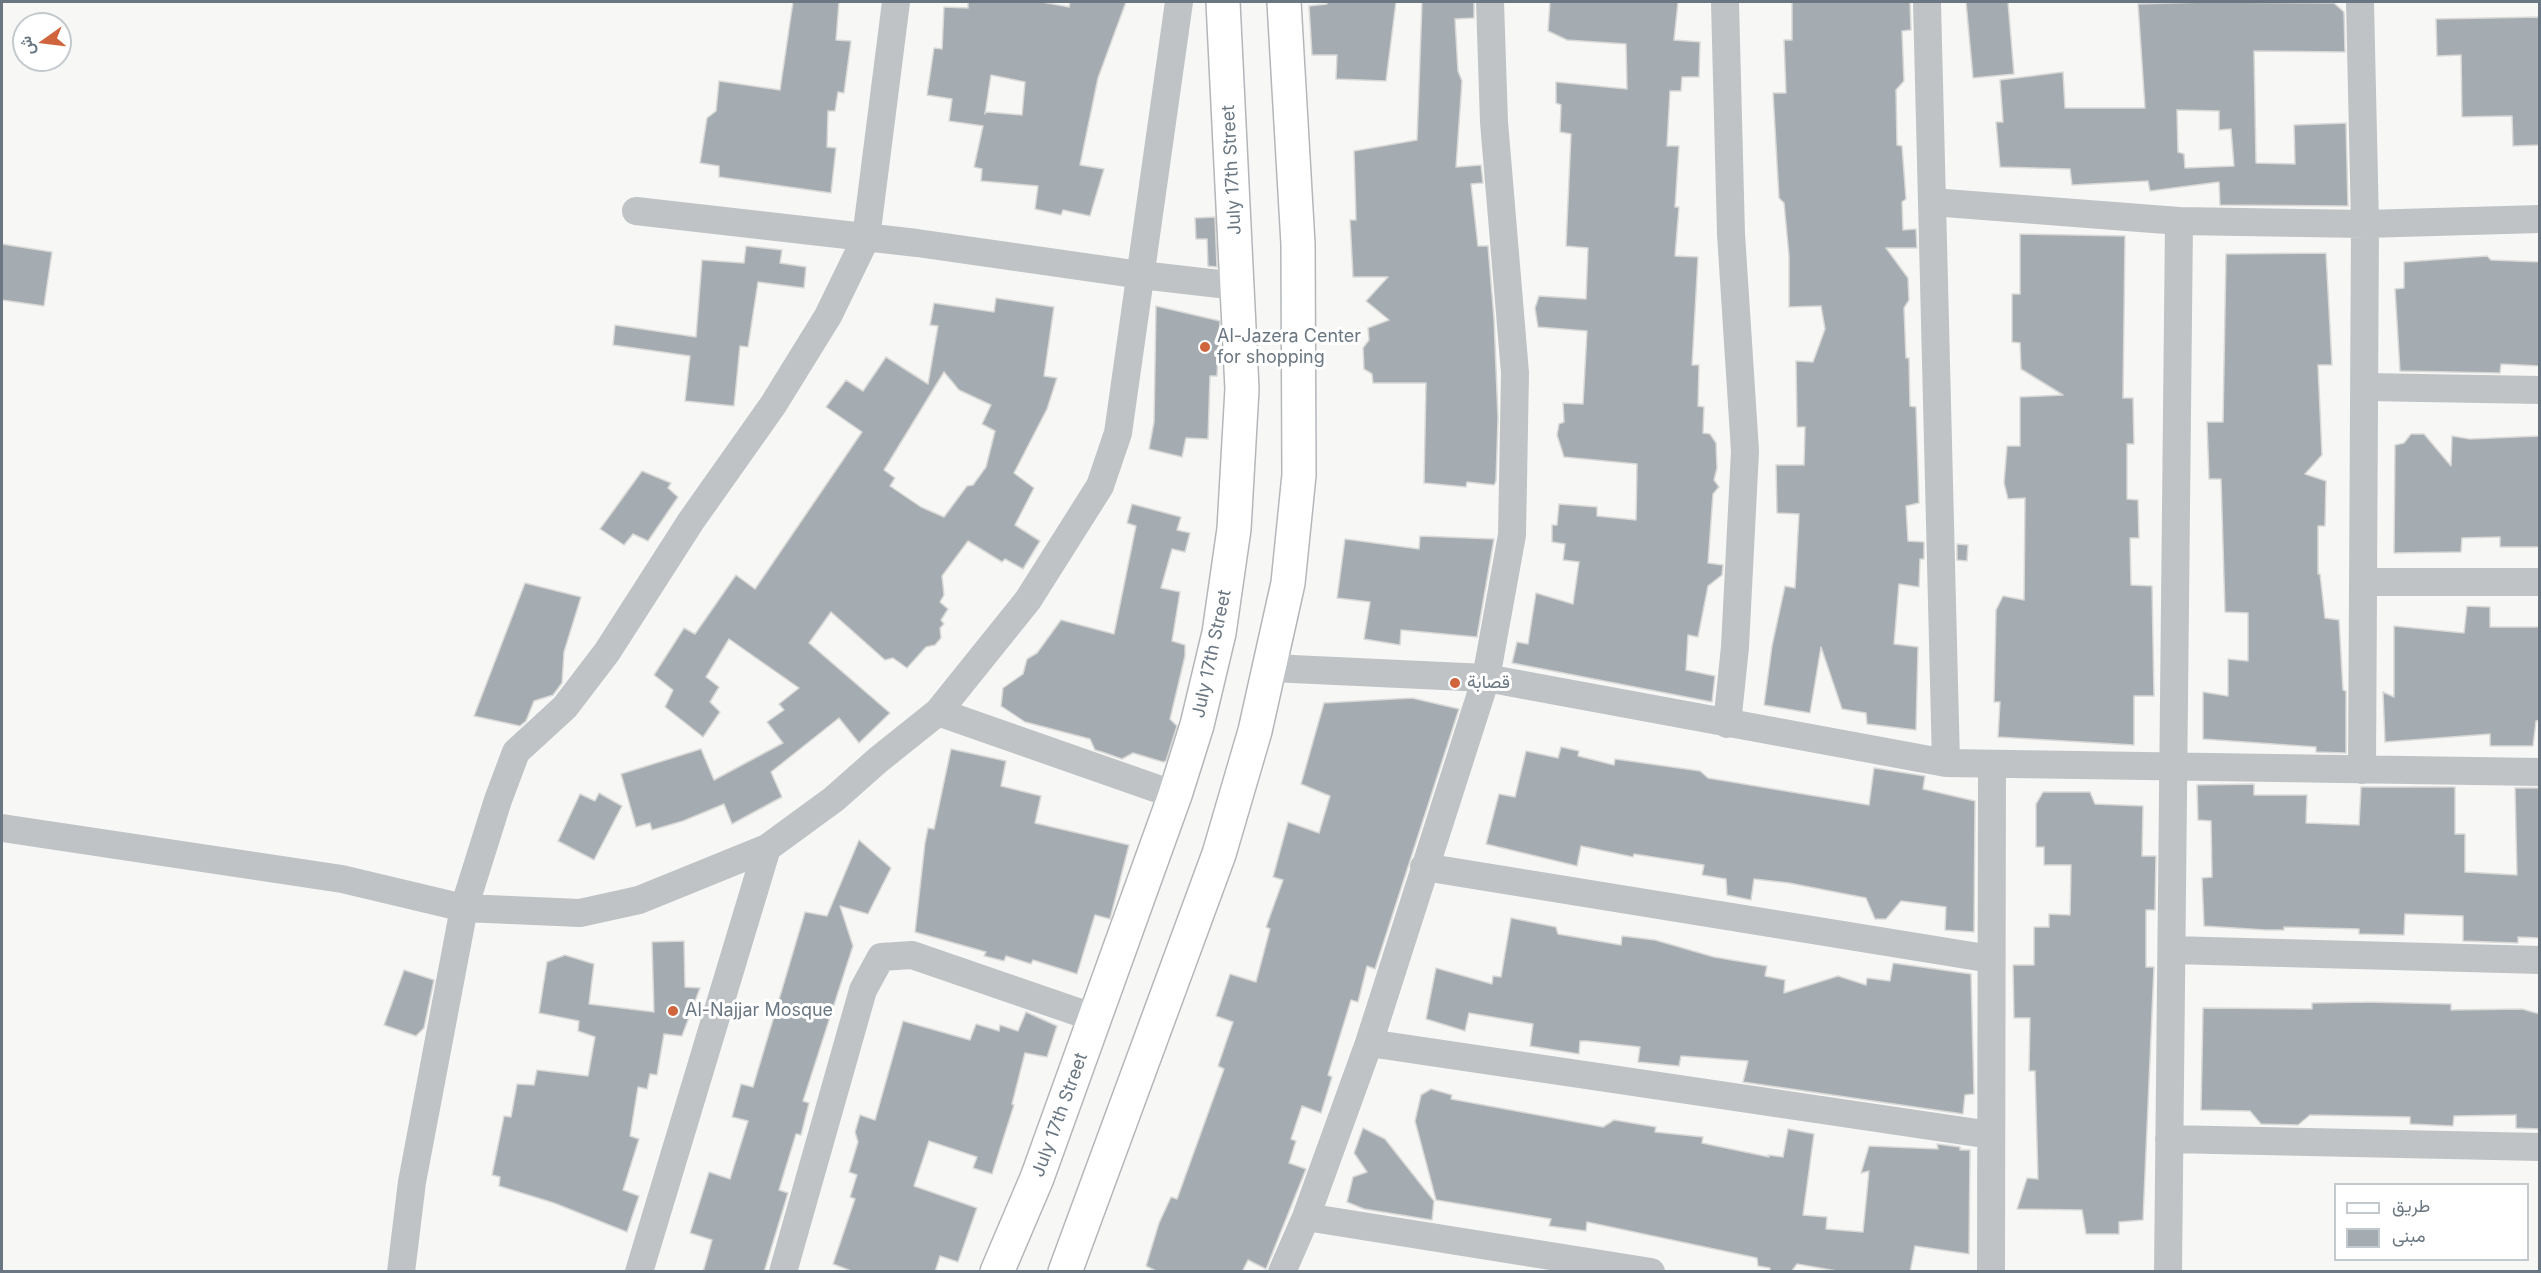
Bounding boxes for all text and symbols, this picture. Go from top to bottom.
north arrow [12,12,72,72]
text: ش [14,34,39,58]
street label: July 17th Street [1218,104,1246,236]
place label: Al-Jazera Center for shopping [1217,326,1361,368]
marker: Al-Jazera Center for shopping [1198,340,1212,354]
street label: July 17th Street [1188,588,1236,720]
place label: قصابة [1467,672,1510,694]
marker: قصابة [1448,676,1462,690]
place label: Al-Najjar Mosque [685,1000,833,1022]
marker: Al-Najjar Mosque [666,1004,680,1018]
street label: July 17th Street [1028,1050,1092,1180]
legend [2334,1183,2529,1261]
text: طريق [2392,1195,2430,1216]
text: مبنى [2392,1225,2426,1246]

